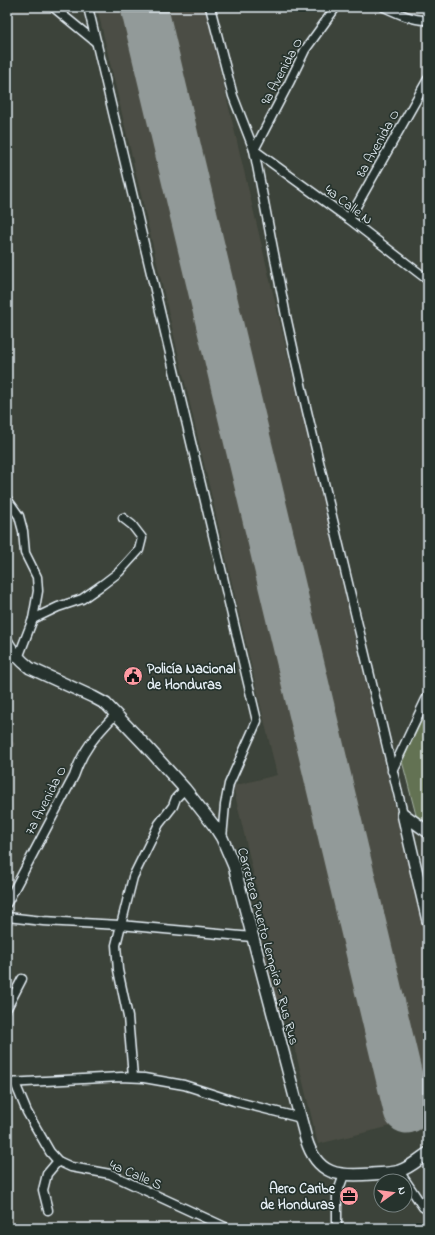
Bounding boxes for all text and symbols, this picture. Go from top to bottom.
street label: 9a Avenida O [256,34,309,109]
street label: 8a Avenida O [351,106,406,181]
street label: 4a Calle N [319,180,377,230]
place label: Policía Nacional de Honduras [147,659,236,696]
public building icon: Policía Nacional de Honduras [122,665,144,687]
street label: 7a Avenida O [20,762,73,839]
street label: Carretera Puerto Lempira - Rus Rus [231,845,304,1047]
street label: 4a Calle S [106,1155,165,1196]
north arrow [373,1173,413,1213]
place label: Aero Caribe de Honduras [260,1179,336,1216]
office icon: Aero Caribe de Honduras [338,1185,360,1207]
text: N [393,1185,410,1196]

